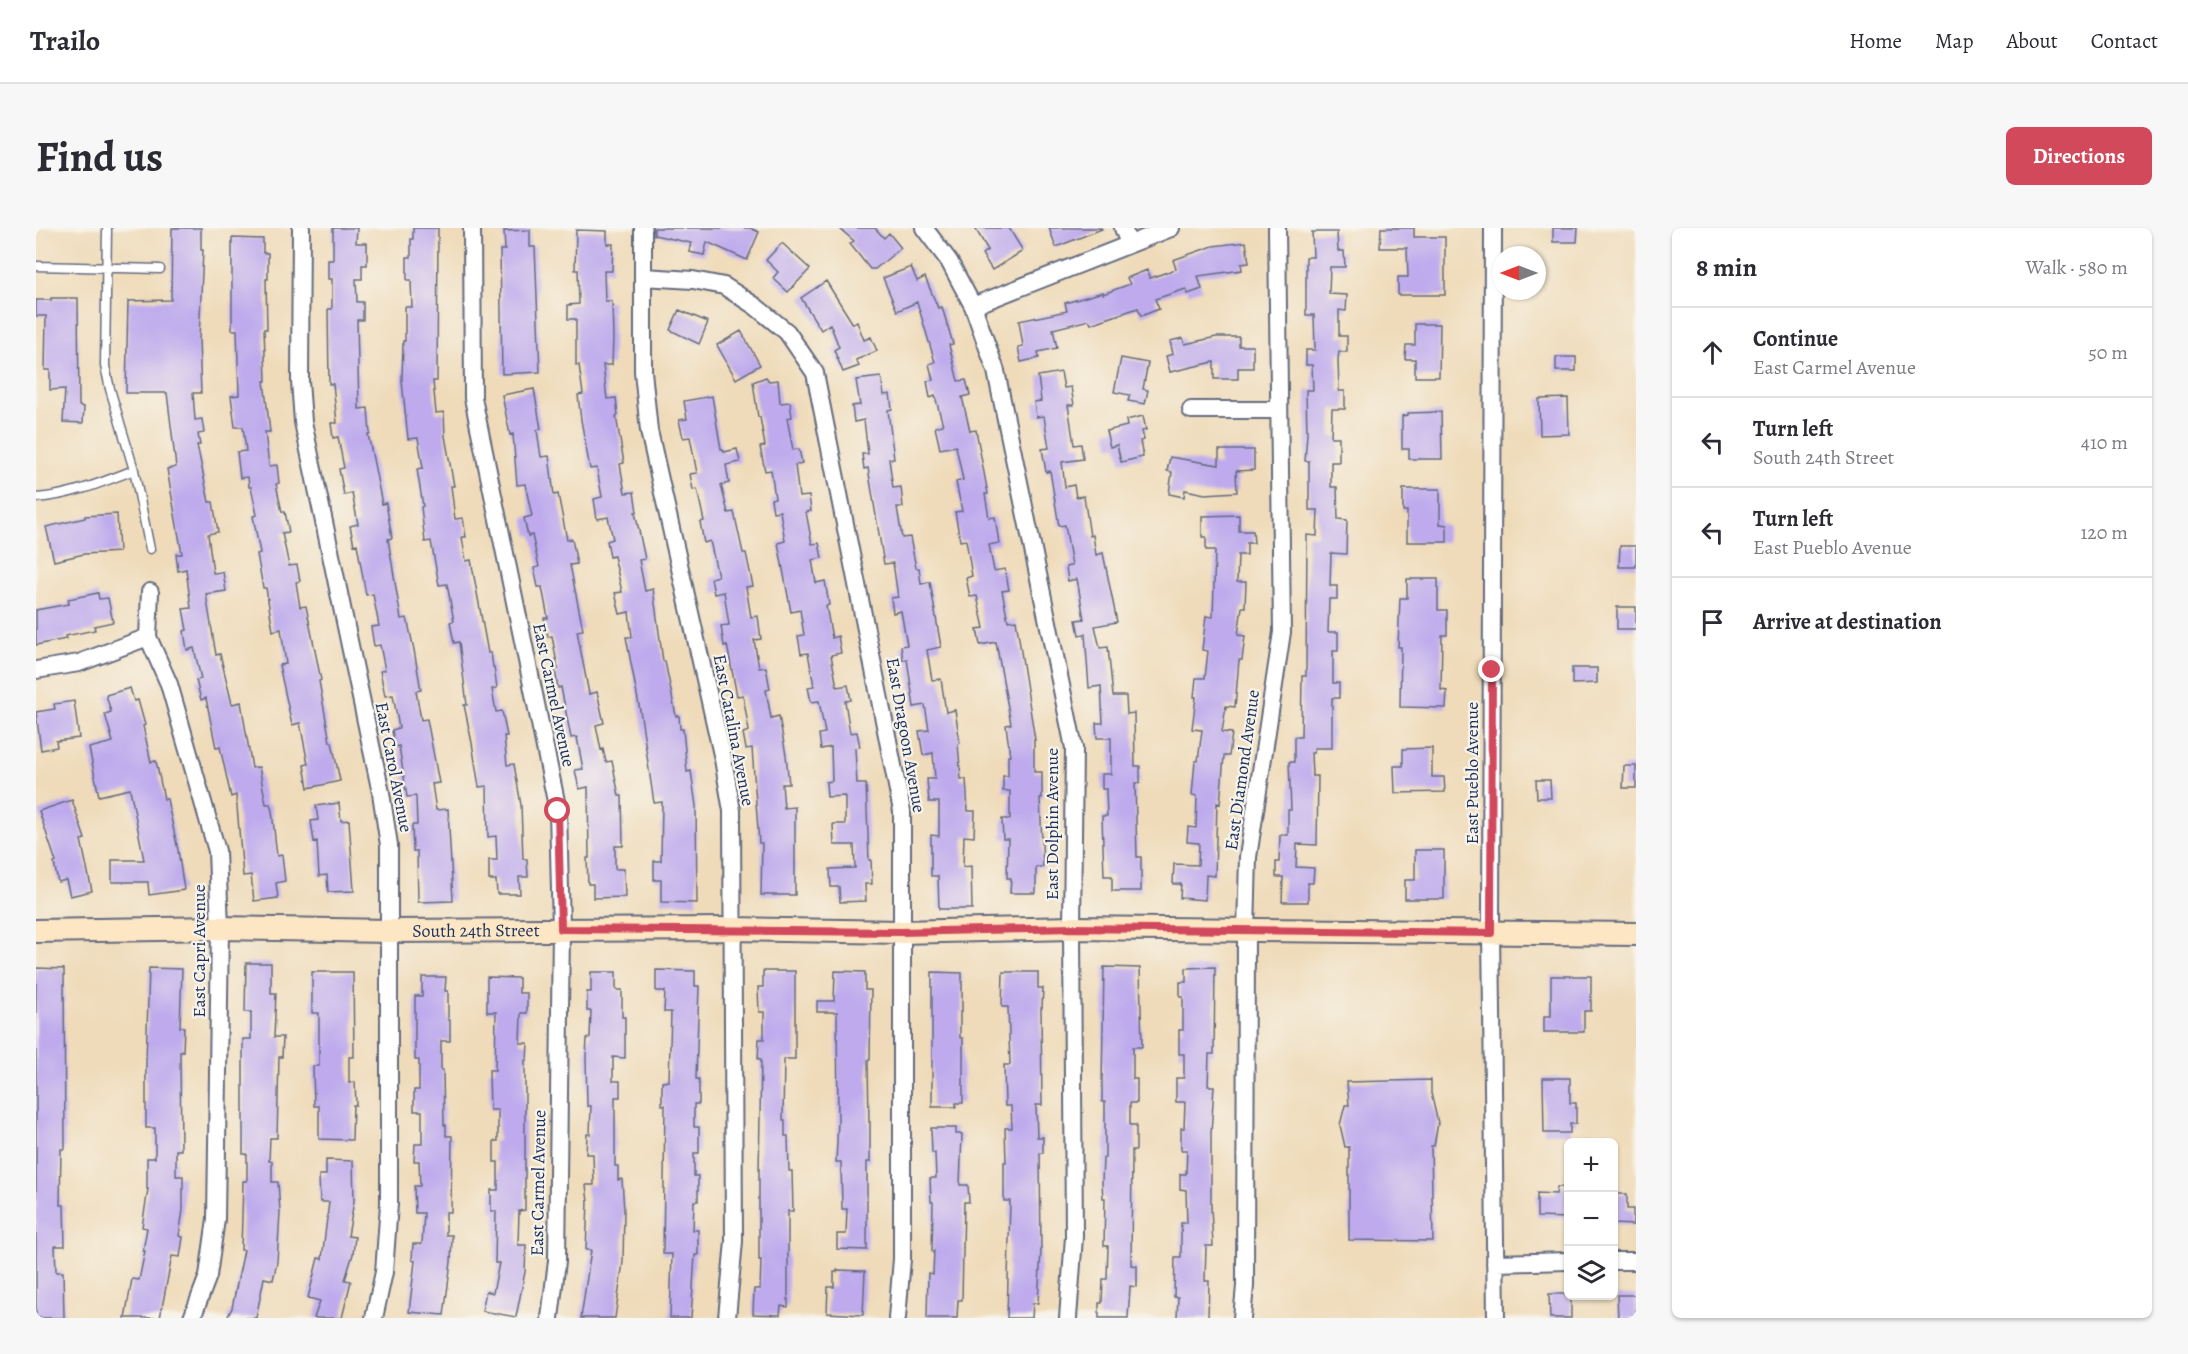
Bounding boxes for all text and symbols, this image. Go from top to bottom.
text: Trailo [30,22,100,60]
text: Home [1849,27,1902,55]
text: Map [1935,27,1973,55]
text: About [2006,27,2058,55]
text: Contact [2091,27,2158,55]
button: Directions [2006,127,2152,185]
text: Find us [36,128,163,185]
north arrow [1492,246,1546,300]
text: 8 min [1696,250,1757,285]
text: Walk · 580 m [2025,254,2128,281]
text: Continue [1753,324,1838,354]
icon: ahead [1696,336,1729,369]
text: 50 m [2088,339,2128,366]
text: East Carmel Avenue [1753,354,1916,381]
text: Turn left [1753,414,1833,444]
icon: left [1696,426,1729,459]
text: 410 m [2081,429,2128,456]
text: South 24th Street [1753,444,1894,471]
text: Turn left [1753,504,1833,534]
icon: left [1696,516,1729,549]
text: 120 m [2080,519,2128,546]
text: East Pueblo Avenue [1753,534,1912,561]
icon: arrive [1696,606,1729,639]
text: Arrive at destination [1753,607,1942,637]
street label: East Carmel Avenue [527,621,581,769]
street label: East Catalina Avenue [708,652,760,808]
street label: East Dragoon Avenue [881,656,931,814]
route end [1478,656,1504,682]
street label: East Diamond Avenue [1219,688,1265,852]
street label: East Carol Avenue [370,700,418,834]
street label: East Pueblo Avenue [1460,702,1484,844]
street label: East Dolphin Avenue [1040,748,1064,900]
route start [544,797,570,823]
street label: East Capri Avenue [187,884,211,1018]
street label: South 24th Street [412,918,540,943]
street label: East Carmel Avenue [525,1110,551,1256]
map controls [1564,1138,1618,1300]
button: + [1564,1138,1618,1192]
button: − [1564,1192,1618,1246]
button: layers [1564,1246,1618,1300]

